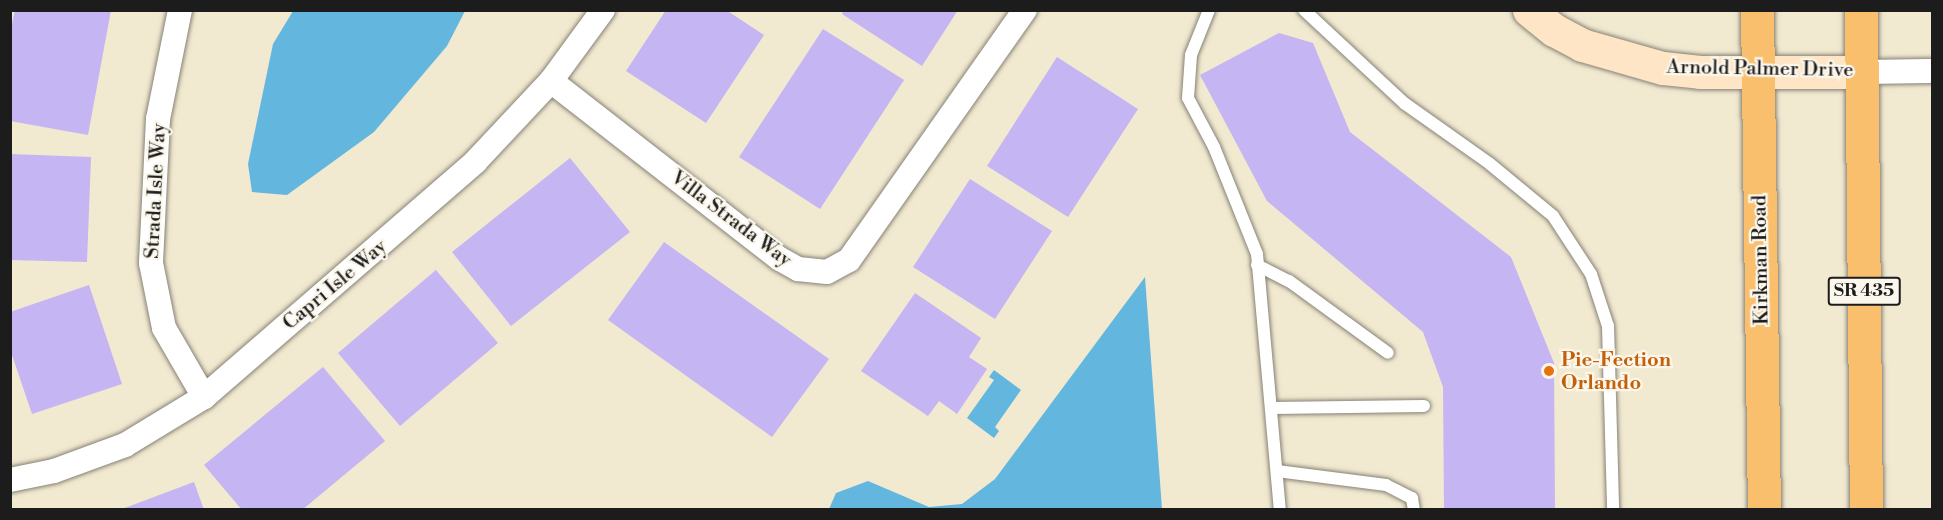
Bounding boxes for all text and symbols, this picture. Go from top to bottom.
street label: Arnold Palmer Drive [1666,55,1854,83]
street label: Strada Isle Way [140,123,172,259]
street label: Villa Strada Way [666,166,796,272]
street label: Kirkman Road [1748,195,1774,325]
street label: Capri Isle Way [278,235,392,335]
road number: SR 435 [1826,276,1902,306]
place label: Pie-Fection Orlando [1561,348,1671,395]
marker: Pie-Fection Orlando [1542,364,1556,378]

